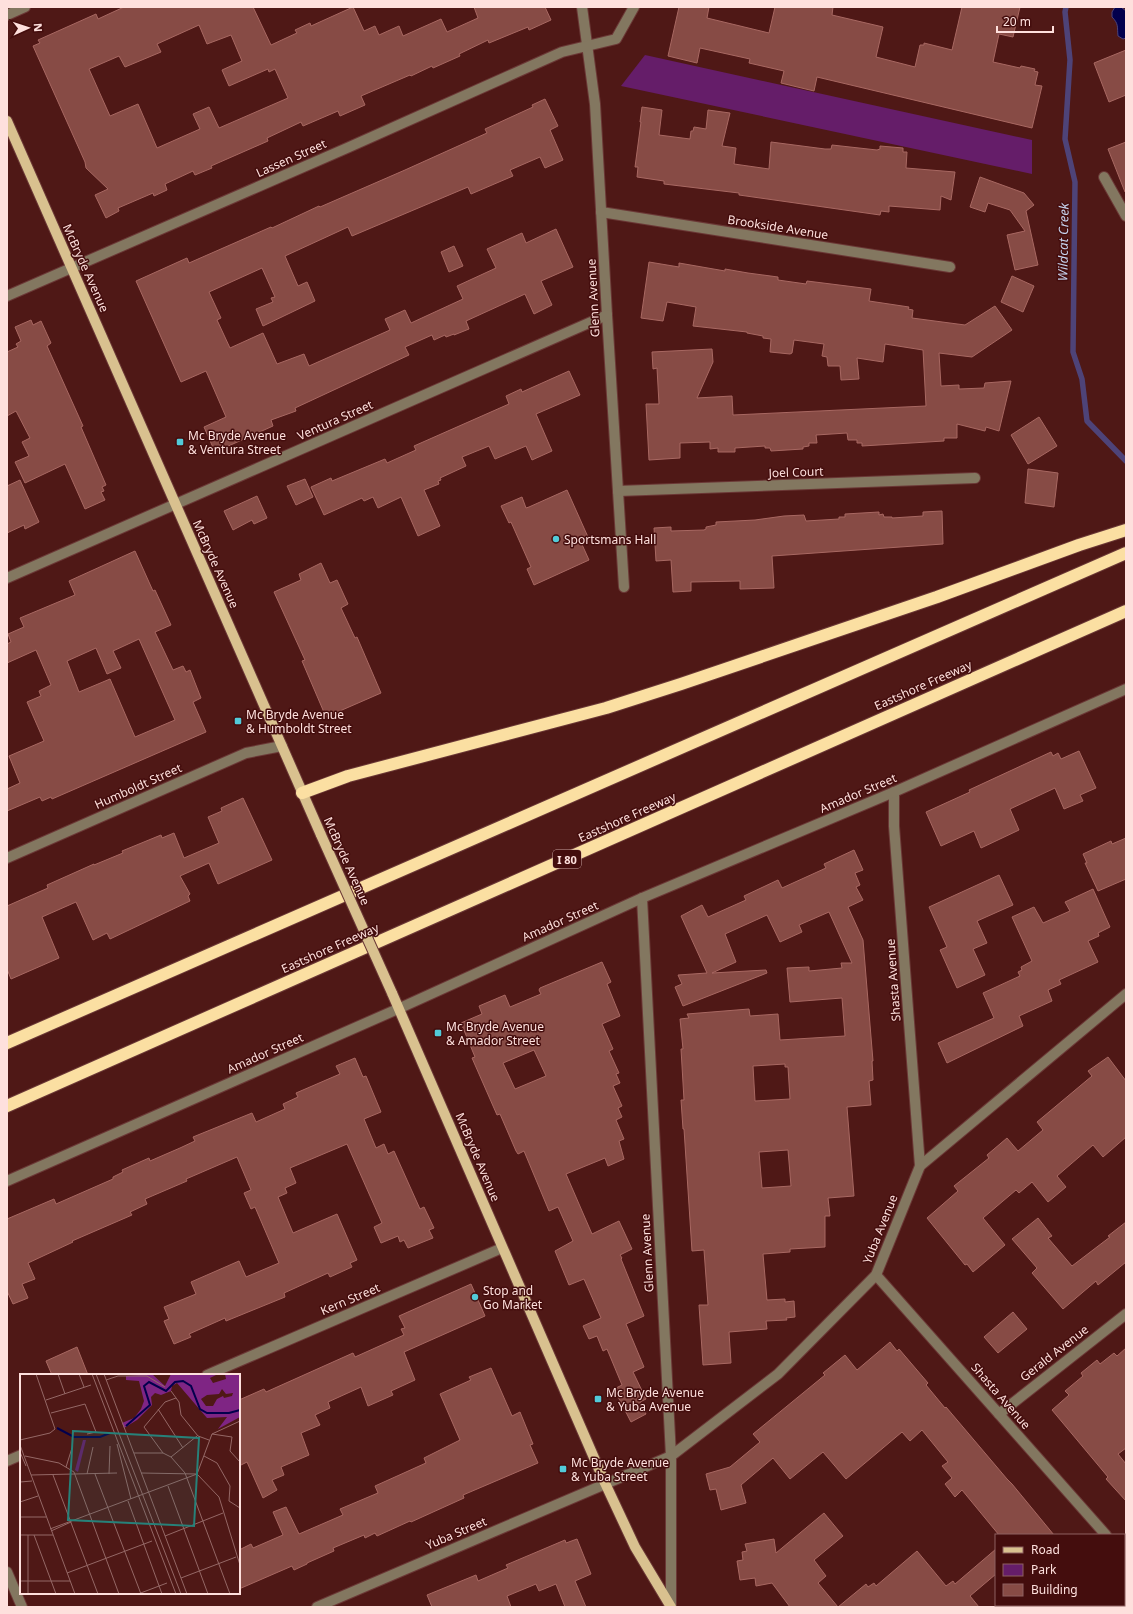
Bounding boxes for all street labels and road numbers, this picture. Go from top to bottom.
street label: Lassen Street [253,135,329,181]
street label: Brookside Avenue [726,211,830,243]
street label: McBryde Avenue [59,221,113,315]
street label: Glenn Avenue [582,258,604,338]
street label: Ventura Street [295,395,376,444]
street label: Joel Court [767,463,824,481]
street label: McBryde Avenue [189,517,243,611]
street label: Eastshore Freeway [872,656,975,714]
street label: Humboldt Street [92,759,185,813]
street label: Amador Street [817,769,900,817]
street label: Eastshore Freeway [576,788,679,846]
street label: McBryde Avenue [320,814,374,908]
road number: I 80 [553,850,581,868]
street label: Amador Street [519,896,601,945]
street label: Eastshore Freeway [279,919,382,977]
street label: Shasta Avenue [882,938,904,1022]
street label: Amador Street [224,1028,306,1077]
street label: McBryde Avenue [452,1110,504,1204]
street label: Yuba Avenue [858,1192,902,1266]
street label: Glenn Avenue [636,1213,658,1293]
street label: Kern Street [318,1279,383,1319]
street label: Gerald Avenue [1016,1321,1092,1385]
street label: Shasta Avenue [967,1359,1035,1433]
street label: Yuba Street [423,1512,490,1553]

